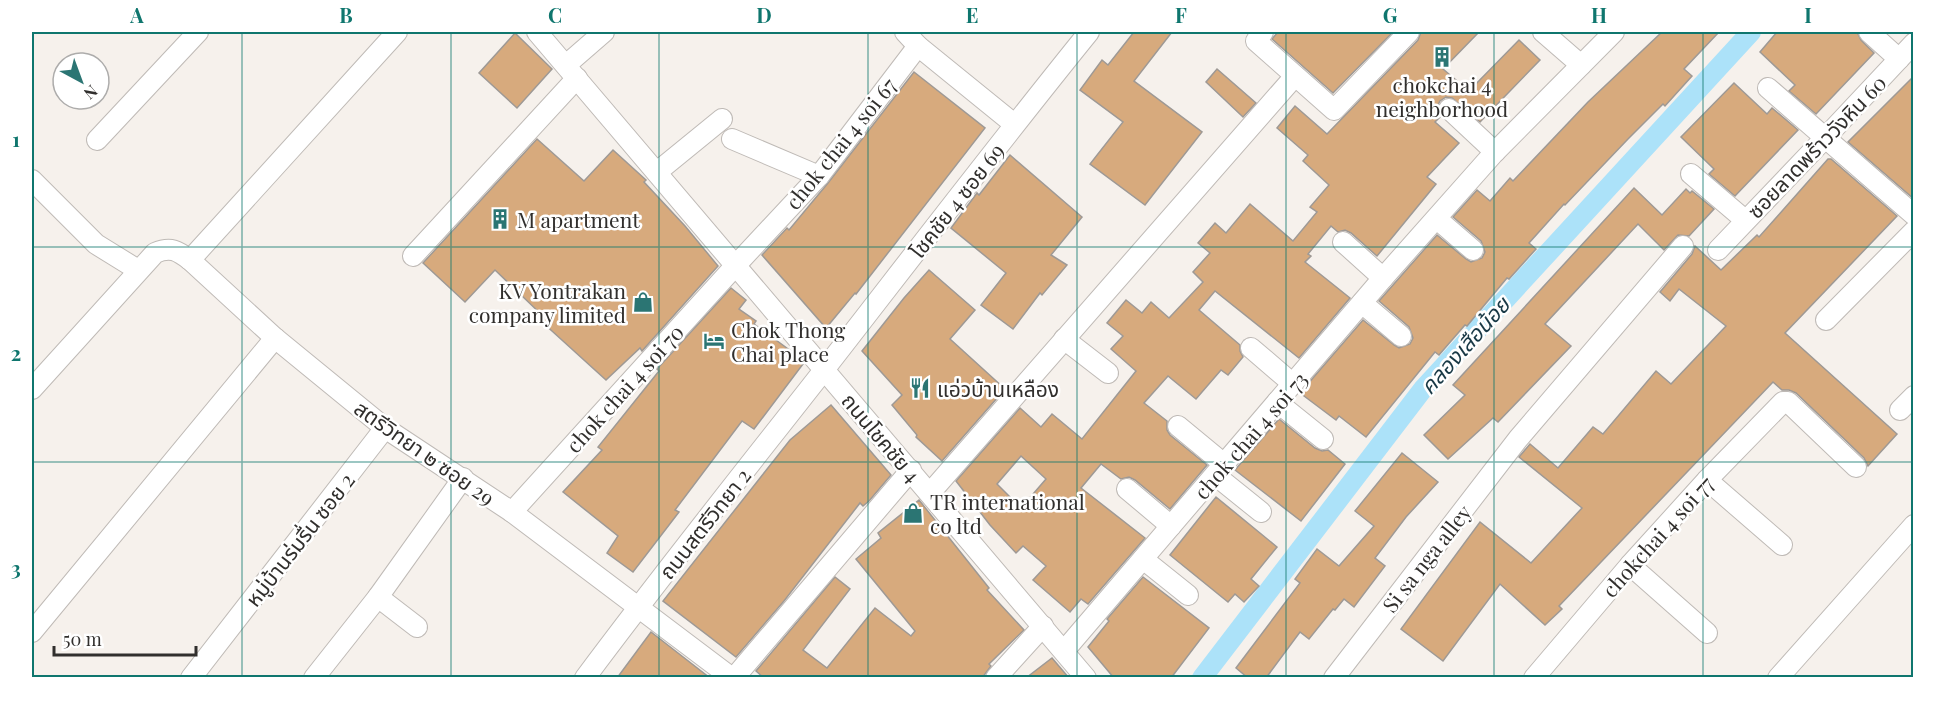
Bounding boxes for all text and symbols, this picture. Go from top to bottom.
text: A [129,1,144,28]
text: B [339,1,353,28]
text: C [548,1,562,28]
text: D [756,1,772,28]
text: E [966,1,978,28]
text: F [1175,1,1187,28]
text: G [1383,1,1398,28]
text: H [1591,1,1607,28]
text: I [1804,1,1812,28]
building icon: chokchai 4 neighborhood [1430,45,1454,69]
north arrow [51,51,111,111]
street label: ซอยลาดพร้าววังหิน 60 [1740,68,1892,224]
place label: chokchai 4 neighborhood [1376,70,1508,122]
street label: chok chai 4 soi 67 [778,71,902,215]
text: N [80,81,102,105]
text: 1 [12,125,20,152]
street label: โชคชัย 4 ซอย 69 [902,137,1010,263]
place label: M apartment [517,205,640,233]
building icon: M apartment [488,207,512,231]
place label: KV Yontrakan company limited [469,276,626,328]
water label: คลองเสือน้อย [1412,289,1517,400]
shop icon: KV Yontrakan company limited [631,290,655,314]
place label: Chok Thong Chai place [731,315,845,367]
street label: chok chai 4 soi 70 [559,318,689,458]
hotel icon: Chok Thong Chai place [702,329,726,353]
text: 2 [11,339,21,366]
street label: chok chai 4 soi 73 [1187,365,1313,505]
place label: แอ่วบ้านเหลือง [937,374,1059,402]
restaurant icon: แอ่วบ้านเหลือง [908,376,932,400]
street label: ถนนโชคชัย 4 [836,387,928,487]
street label: สตรีวิทยา ๒ ซอย 29 [349,393,501,511]
street label: ถนนสตรีวิทยา 2 [652,462,756,584]
street label: หมู่บ้านร่มรื่น ซอย 2 [238,466,361,612]
street label: chokchai 4 soi 77 [1595,469,1719,602]
place label: TR international co ltd [930,487,1085,539]
street label: Si sa nga alley [1375,498,1477,618]
shop icon: TR international co ltd [901,501,925,525]
text: 3 [11,554,21,581]
scale bar [54,619,196,657]
text: 50 m [63,627,102,651]

